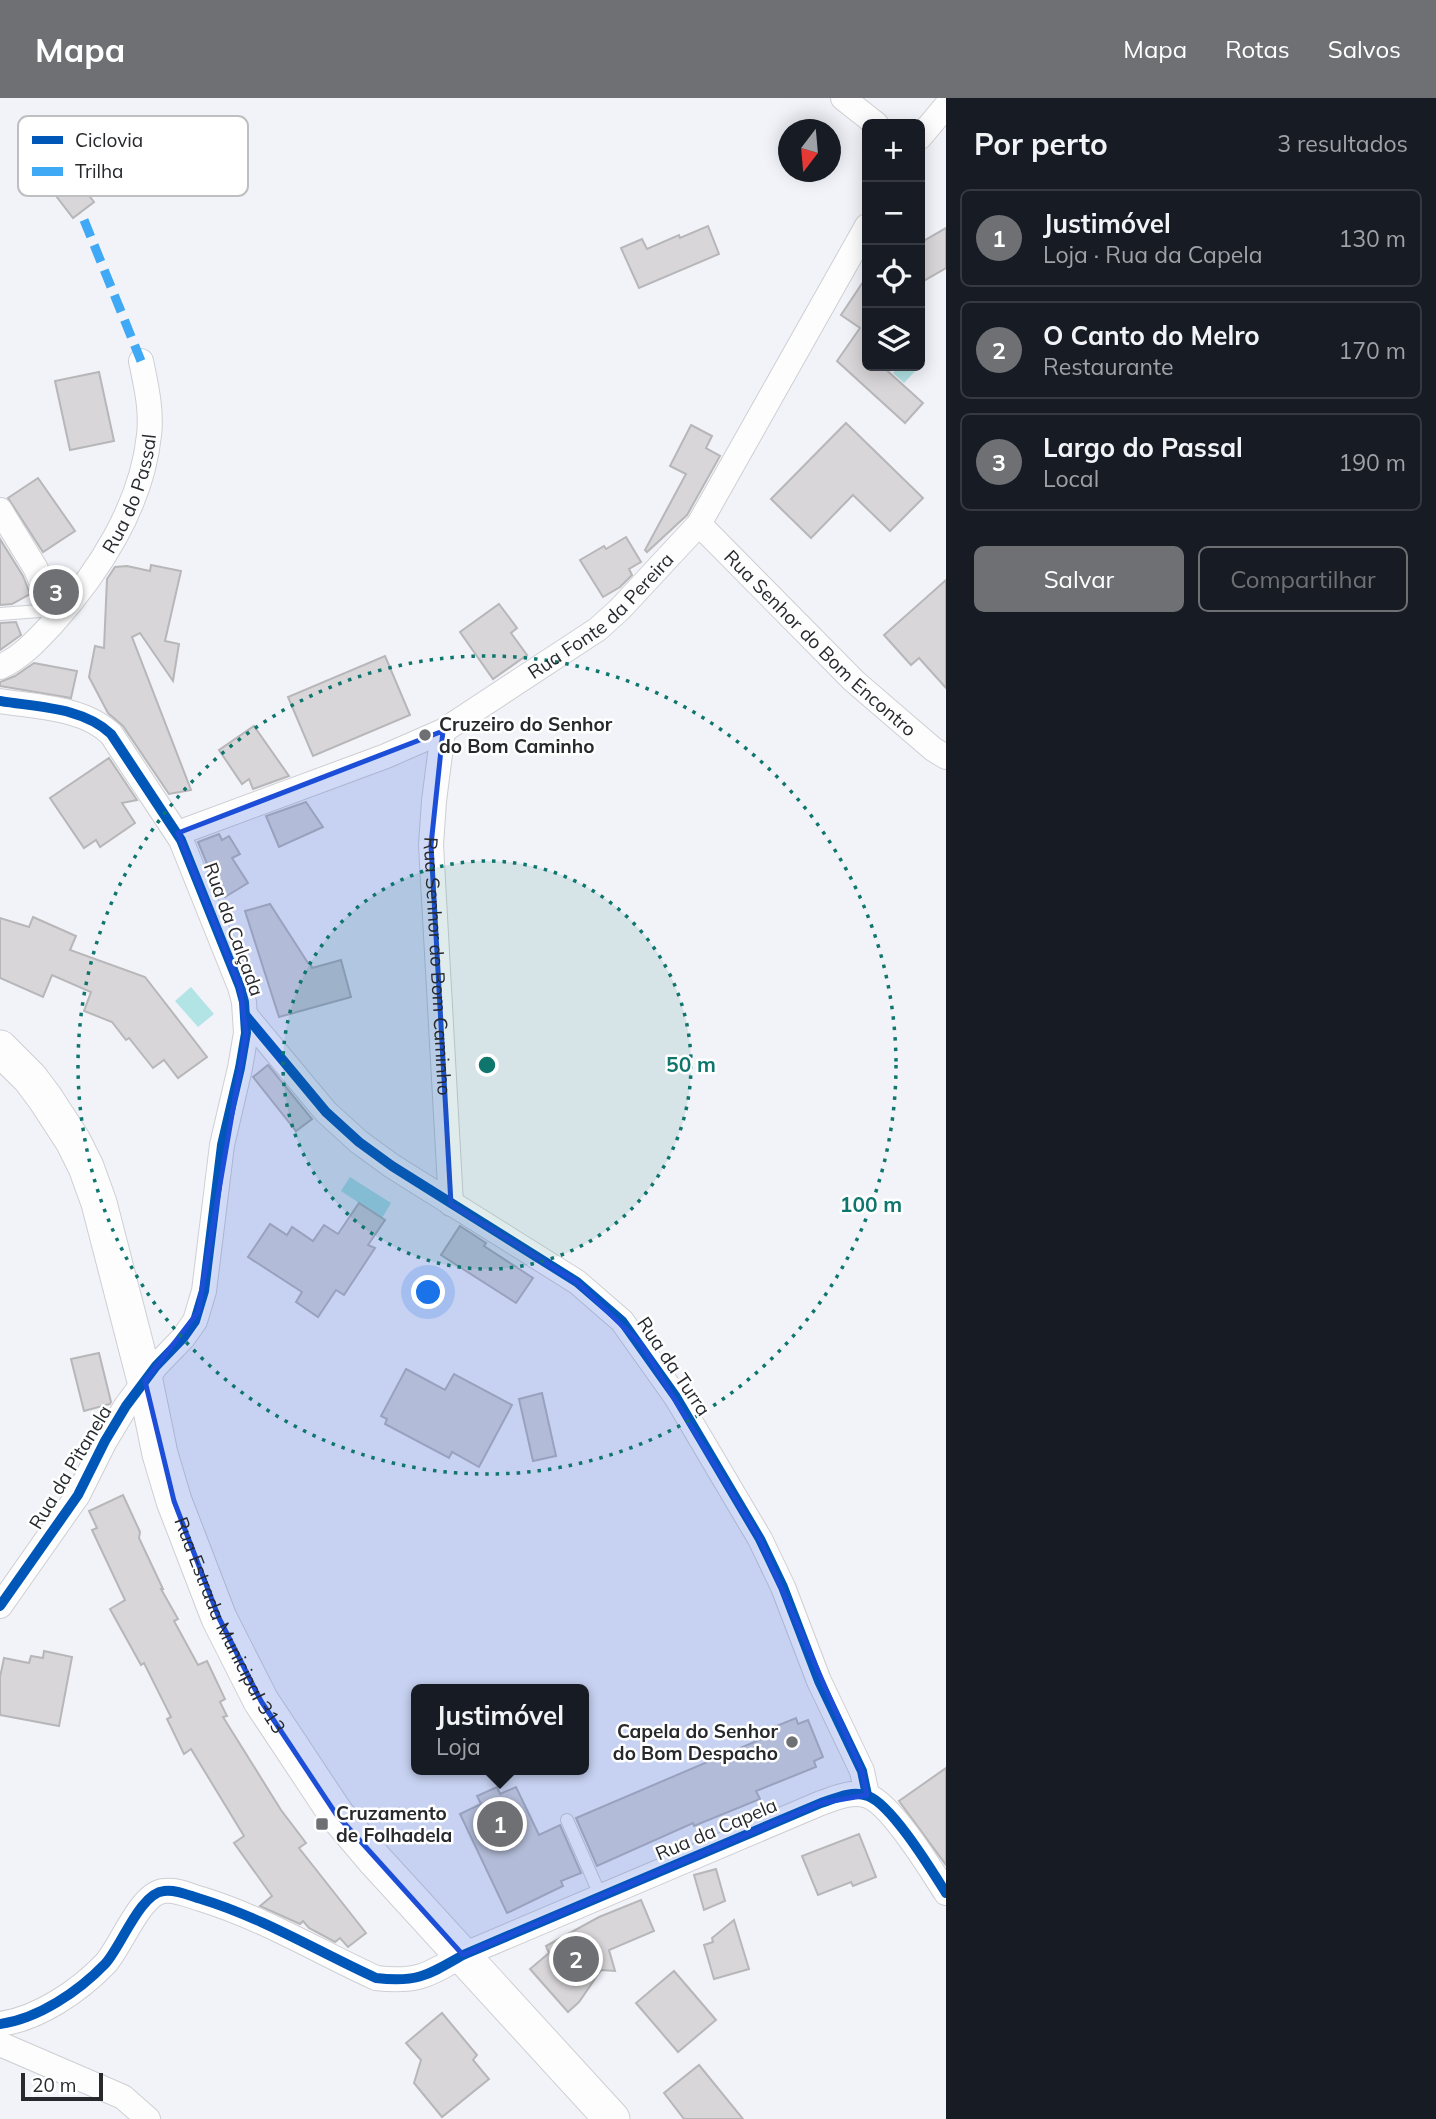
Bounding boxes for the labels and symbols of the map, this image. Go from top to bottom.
legend [18,116,248,196]
north arrow [778,119,841,182]
text: Ciclovia [75,128,143,152]
text: Trilha [75,159,124,183]
street label: Rua do Passal [97,433,161,557]
street label: Rua Senhor do Bom Encontro [719,545,921,741]
street label: Rua Fonte da Pereira [523,547,678,684]
pin: 3 [33,566,79,618]
place label: Cruzeiro do Senhor do Bom Caminho [439,712,613,758]
marker: Cruzeiro do Senhor do Bom Caminho [417,727,433,743]
street label: Rua Senhor do Bom Caminho [419,836,457,1096]
street label: Rua da Calçada [199,859,269,999]
text: 50 m [666,1051,716,1077]
centre of rings [475,1053,499,1077]
text: 100 m [840,1191,902,1217]
your location [411,1275,445,1309]
street label: Rua da Turra [632,1312,716,1420]
street label: Rua da Pitanela [24,1401,116,1533]
street label: Rua Estrada Municipal 313 [169,1514,291,1738]
place label: Capela do Senhor do Bom Despacho [613,1719,779,1765]
marker: Capela do Senhor do Bom Despacho [784,1734,800,1750]
street label: Rua da Capela [651,1793,781,1865]
pin: 1 [477,1798,523,1850]
place label: Cruzamento de Folhadela [336,1801,452,1847]
marker: Cruzamento de Folhadela [314,1816,330,1832]
pin: 2 [553,1933,599,1985]
scale bar [21,2070,103,2102]

